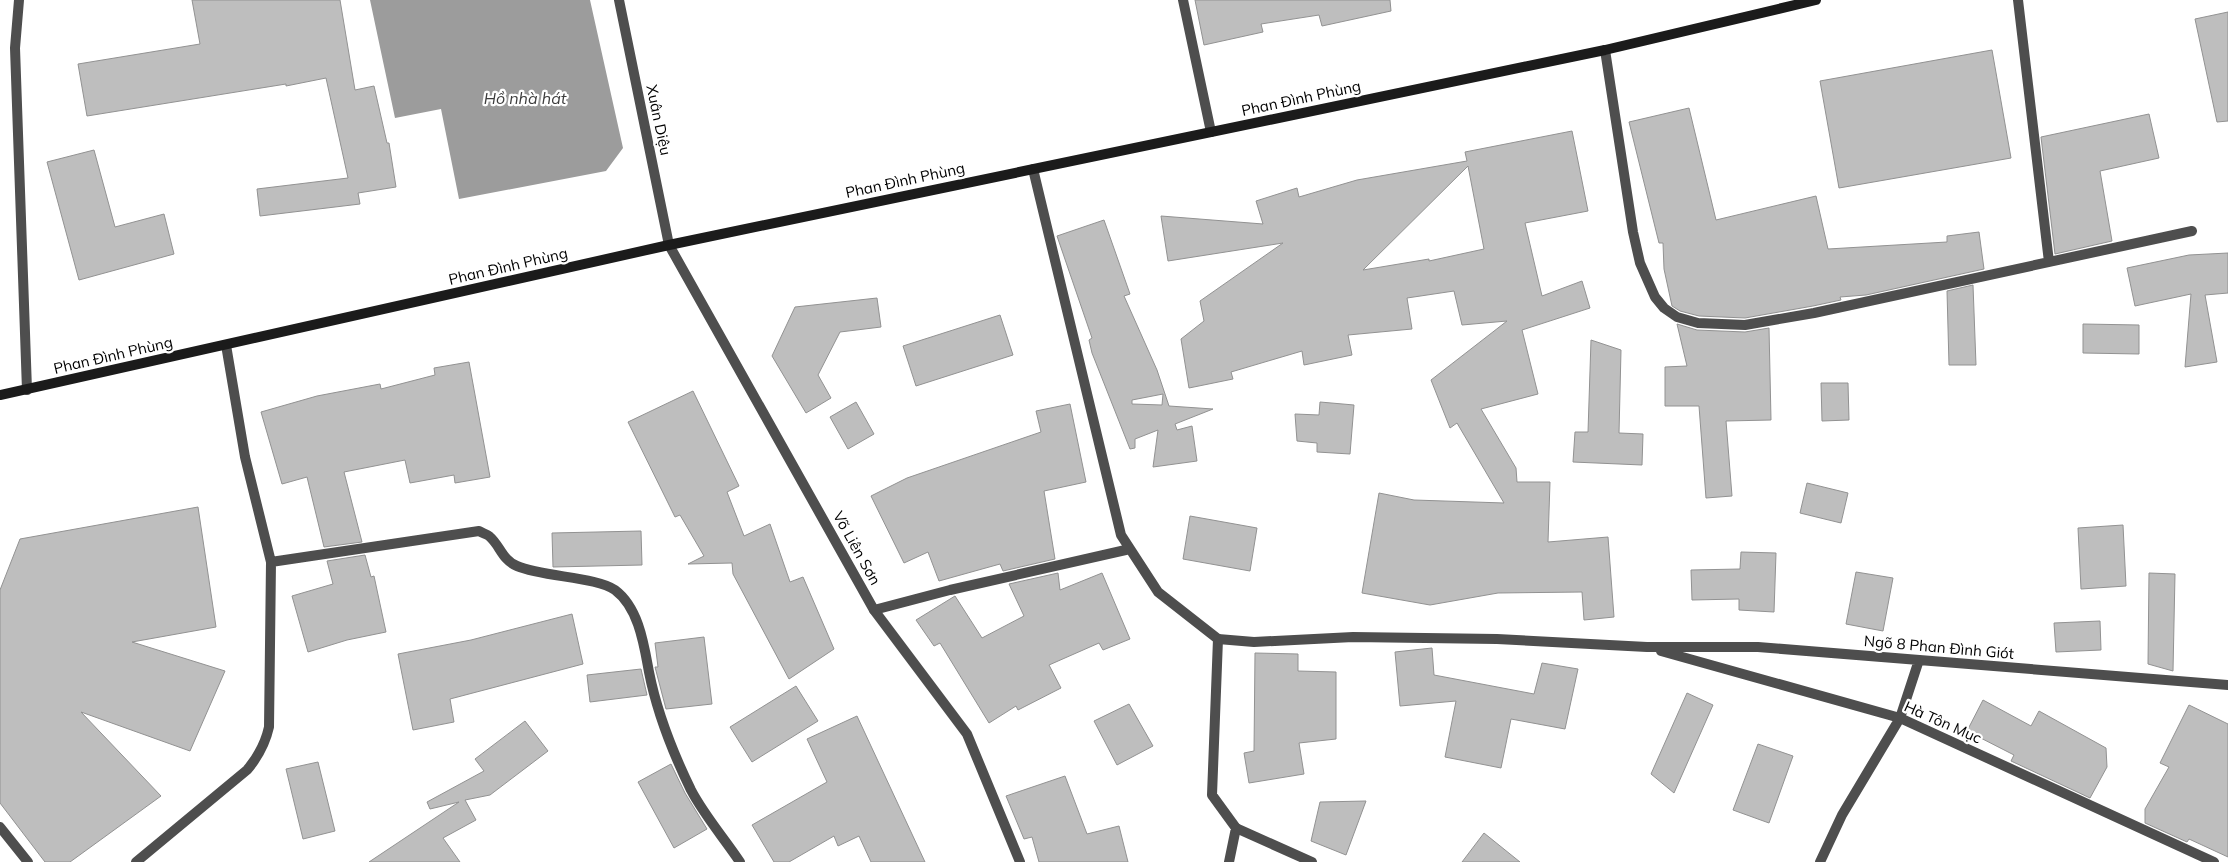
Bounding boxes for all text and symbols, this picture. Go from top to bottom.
street label: Phan Đình Phùng [1240,76,1362,120]
street label: Xuân Diệu [642,83,676,157]
water label: Hồ nhà hát [484,88,567,108]
street label: Phan Đình Phùng [844,158,966,202]
street label: Phan Đình Phùng [447,243,569,289]
street label: Phan Đình Phùng [52,332,174,378]
street label: Võ Liên Sơn [829,508,885,588]
street label: Ngõ 8 Phan Đình Giót [1863,631,2015,663]
street label: Hà Tôn Mục [1901,697,1985,747]

